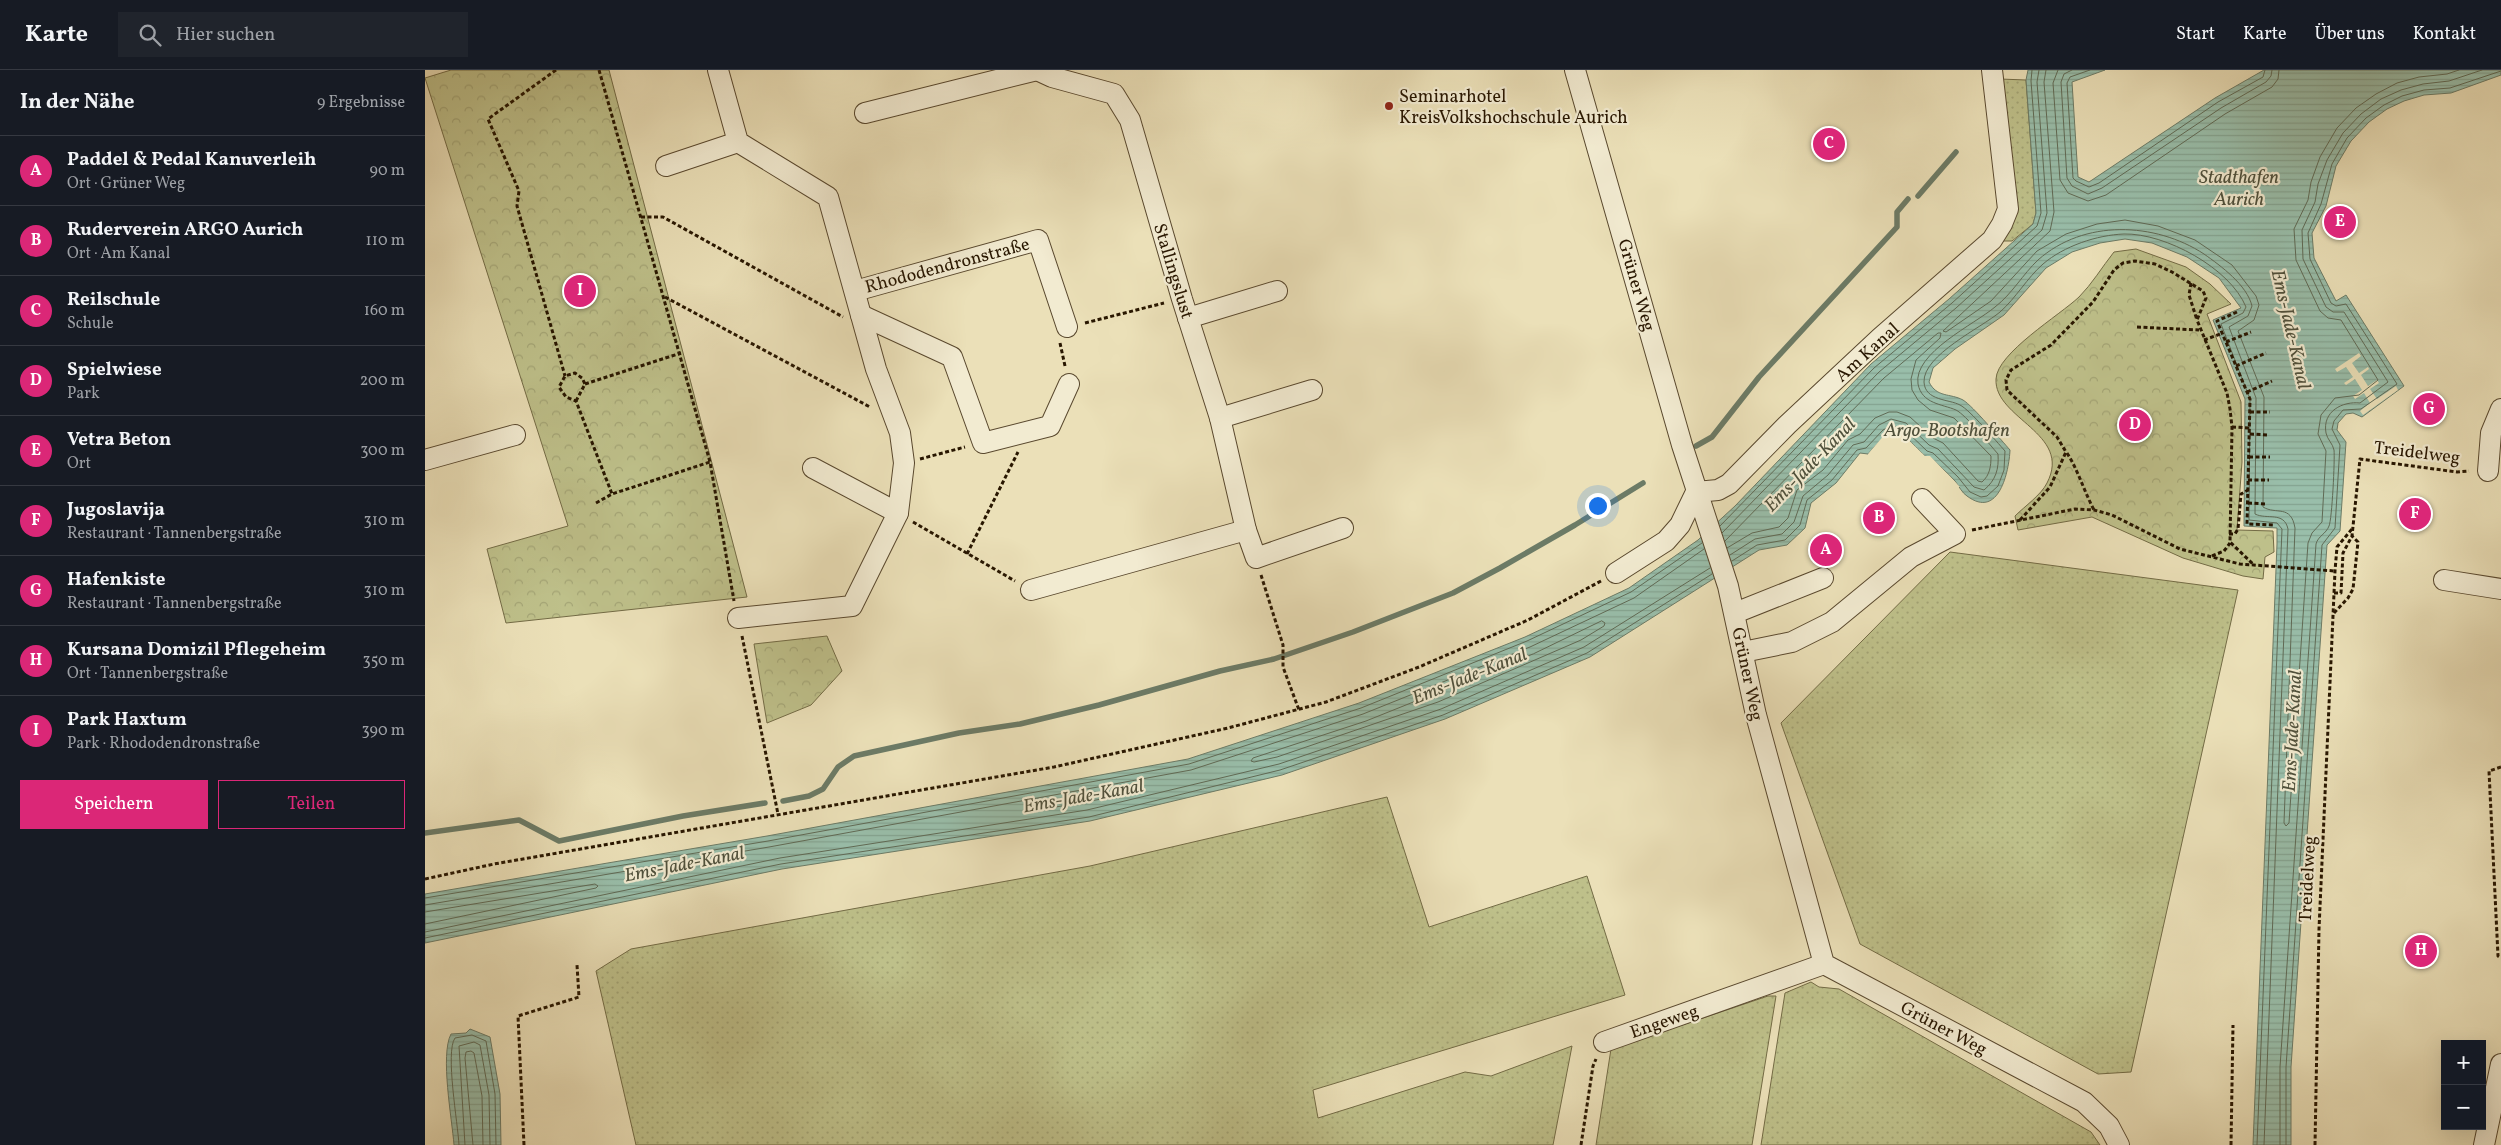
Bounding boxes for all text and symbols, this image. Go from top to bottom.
search box [118,12,468,57]
text: Karte [25,18,88,52]
icon: search [136,21,164,49]
text: Hier suchen [176,22,275,48]
text: Start [2176,22,2215,47]
text: Karte [2243,22,2287,47]
text: Über uns [2315,22,2385,47]
text: Kontakt [2413,22,2476,47]
place label: Seminarhotel KreisVolkshochschule Aurich [1399,85,1628,131]
text: In der Nähe [20,88,135,117]
text: 9 Ergebnisse [317,92,405,114]
marker: Seminarhotel KreisVolkshochschule Aurich [1383,100,1395,112]
pin: C [1813,125,1845,163]
text: Paddel & Pedal Kanuverleih [67,147,316,173]
text: A [30,160,42,182]
text: 90 m [369,160,405,182]
water label: Stadthafen Aurich [2199,165,2279,213]
text: Ort · Grüner Weg [67,173,185,195]
pin: E [2324,203,2356,241]
text: Ruderverein ARGO Aurich [67,217,303,243]
street label: Stallingslust [1146,221,1199,322]
text: B [31,230,41,252]
text: 110 m [366,230,405,252]
street label: Rhododendronstraße [862,232,1033,300]
street label: Grüner Weg [1610,236,1661,335]
text: Ort · Am Kanal [67,243,170,265]
water label: Ems-Jade-Kanal [2264,267,2317,392]
pin: I [564,272,596,310]
text: Reilschule [67,287,160,313]
text: C [31,300,41,322]
text: 160 m [364,300,405,322]
text: Schule [67,313,114,335]
street label: Am Kanal [1830,318,1906,389]
text: Spielwiese [67,357,162,383]
text: D [30,370,42,392]
text: 200 m [360,370,405,392]
text: Park [67,383,100,405]
pin: G [2413,390,2445,428]
pin: D [2119,406,2151,444]
water label: Ems-Jade-Kanal [1759,412,1862,518]
water label: Argo-Bootshafen [1883,418,2010,444]
text: Vetra Beton [67,427,171,453]
street label: Treidelweg [2372,436,2461,471]
text: E [31,440,41,462]
text: 300 m [360,440,405,462]
text: Ort [67,453,91,475]
your location [1585,493,1611,519]
pin: F [2399,495,2431,533]
text: Jugoslavija [67,497,165,523]
pin: B [1863,499,1895,537]
text: F [31,510,41,532]
text: 310 m [364,510,405,532]
text: Restaurant · Tannenbergstraße [67,523,282,545]
pin: A [1810,531,1842,569]
text: Hafenkiste [67,567,165,593]
text: G [30,580,42,602]
text: 310 m [364,580,405,602]
text: Restaurant · Tannenbergstraße [67,593,282,615]
street label: Grüner Weg [1724,625,1769,723]
text: Kursana Domizil Pflegeheim [67,637,326,663]
water label: Ems-Jade-Kanal [1408,642,1531,712]
text: H [30,650,42,672]
text: 350 m [362,650,405,672]
text: Ort · Tannenbergstraße [67,663,228,685]
water label: Ems-Jade-Kanal [2277,669,2309,793]
text: Park Haxtum [67,707,187,733]
text: I [33,720,39,742]
text: 390 m [362,720,405,742]
text: Park · Rhododendronstraße [67,733,260,755]
water label: Ems-Jade-Kanal [1021,774,1146,820]
button: Speichern [20,780,208,829]
button: Teilen [218,780,405,829]
street label: Treidelweg [2294,835,2323,923]
water label: Ems-Jade-Kanal [622,841,747,889]
pin: H [2405,932,2437,970]
street label: Grüner Weg [1895,996,1991,1063]
street label: Engeweg [1627,999,1702,1046]
map controls [2441,1040,2486,1130]
button: + [2441,1040,2486,1085]
button: − [2441,1085,2486,1130]

